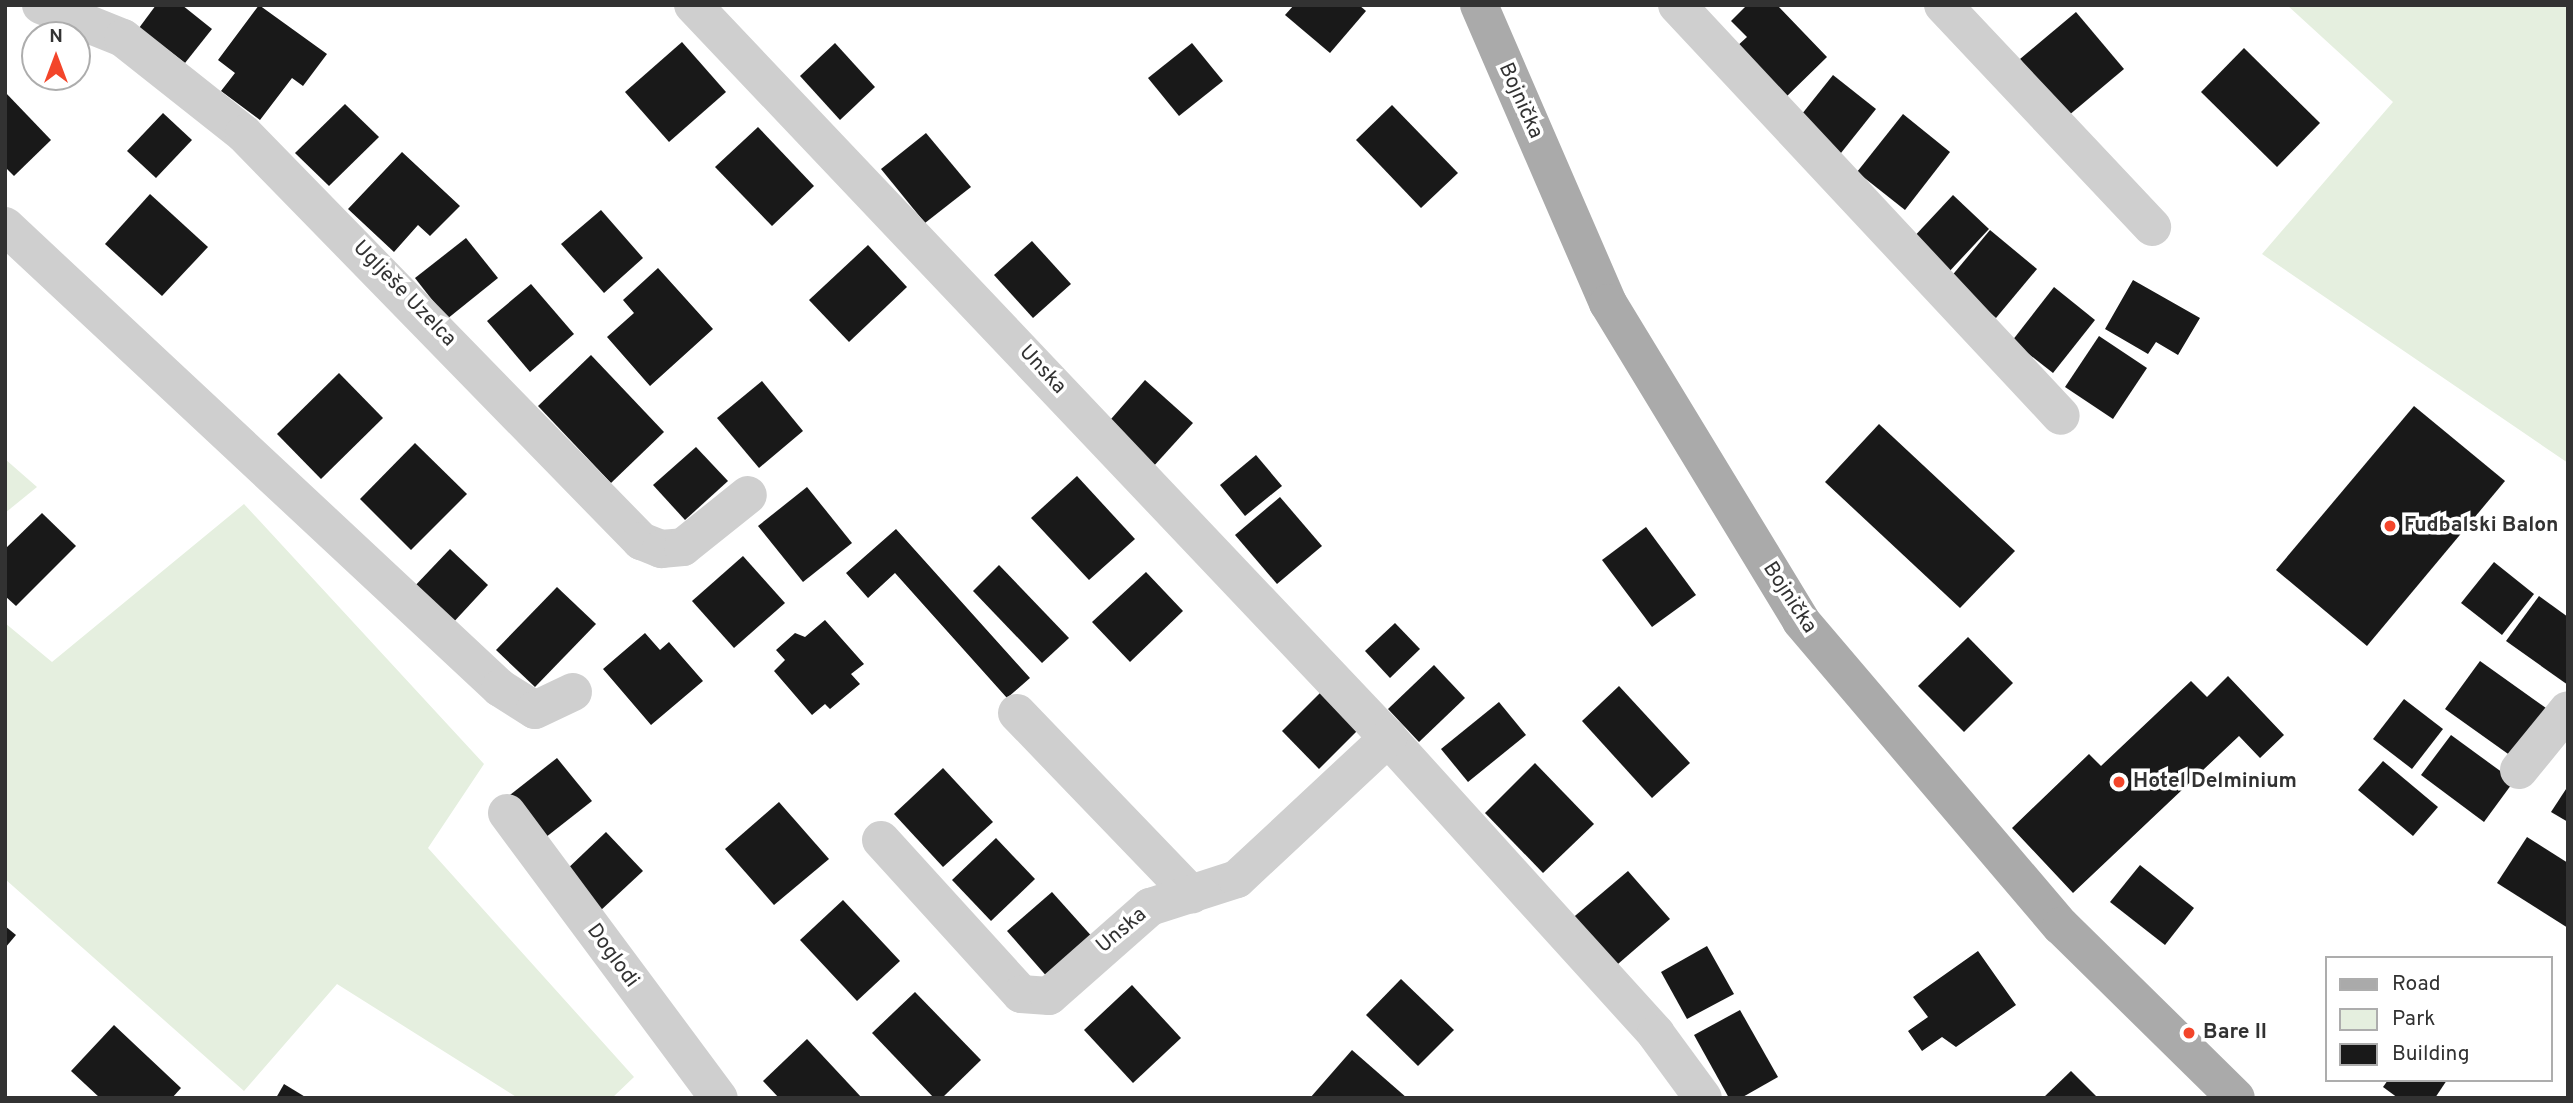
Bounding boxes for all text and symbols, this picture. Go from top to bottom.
north arrow [21,21,91,91]
text: N [49,25,63,49]
street label: Bojnička [1492,59,1548,143]
street label: Uglješe Uzelca [347,236,461,352]
street label: Unska [1013,340,1071,400]
place label: Fudbalski Balon [2404,513,2558,539]
marker: Fudbalski Balon [2382,518,2398,534]
street label: Bojnička [1757,557,1821,639]
place label: Hotel Delminium [2133,769,2297,795]
marker: Hotel Delminium [2111,774,2127,790]
street label: Unska [1092,903,1152,959]
street label: Doglodi [580,919,644,993]
legend [2324,956,2552,1082]
text: Road [2392,971,2441,998]
text: Park [2392,1006,2435,1033]
place label: Bare II [2203,1020,2267,1046]
marker: Bare II [2181,1025,2197,1041]
text: Building [2392,1041,2470,1068]

